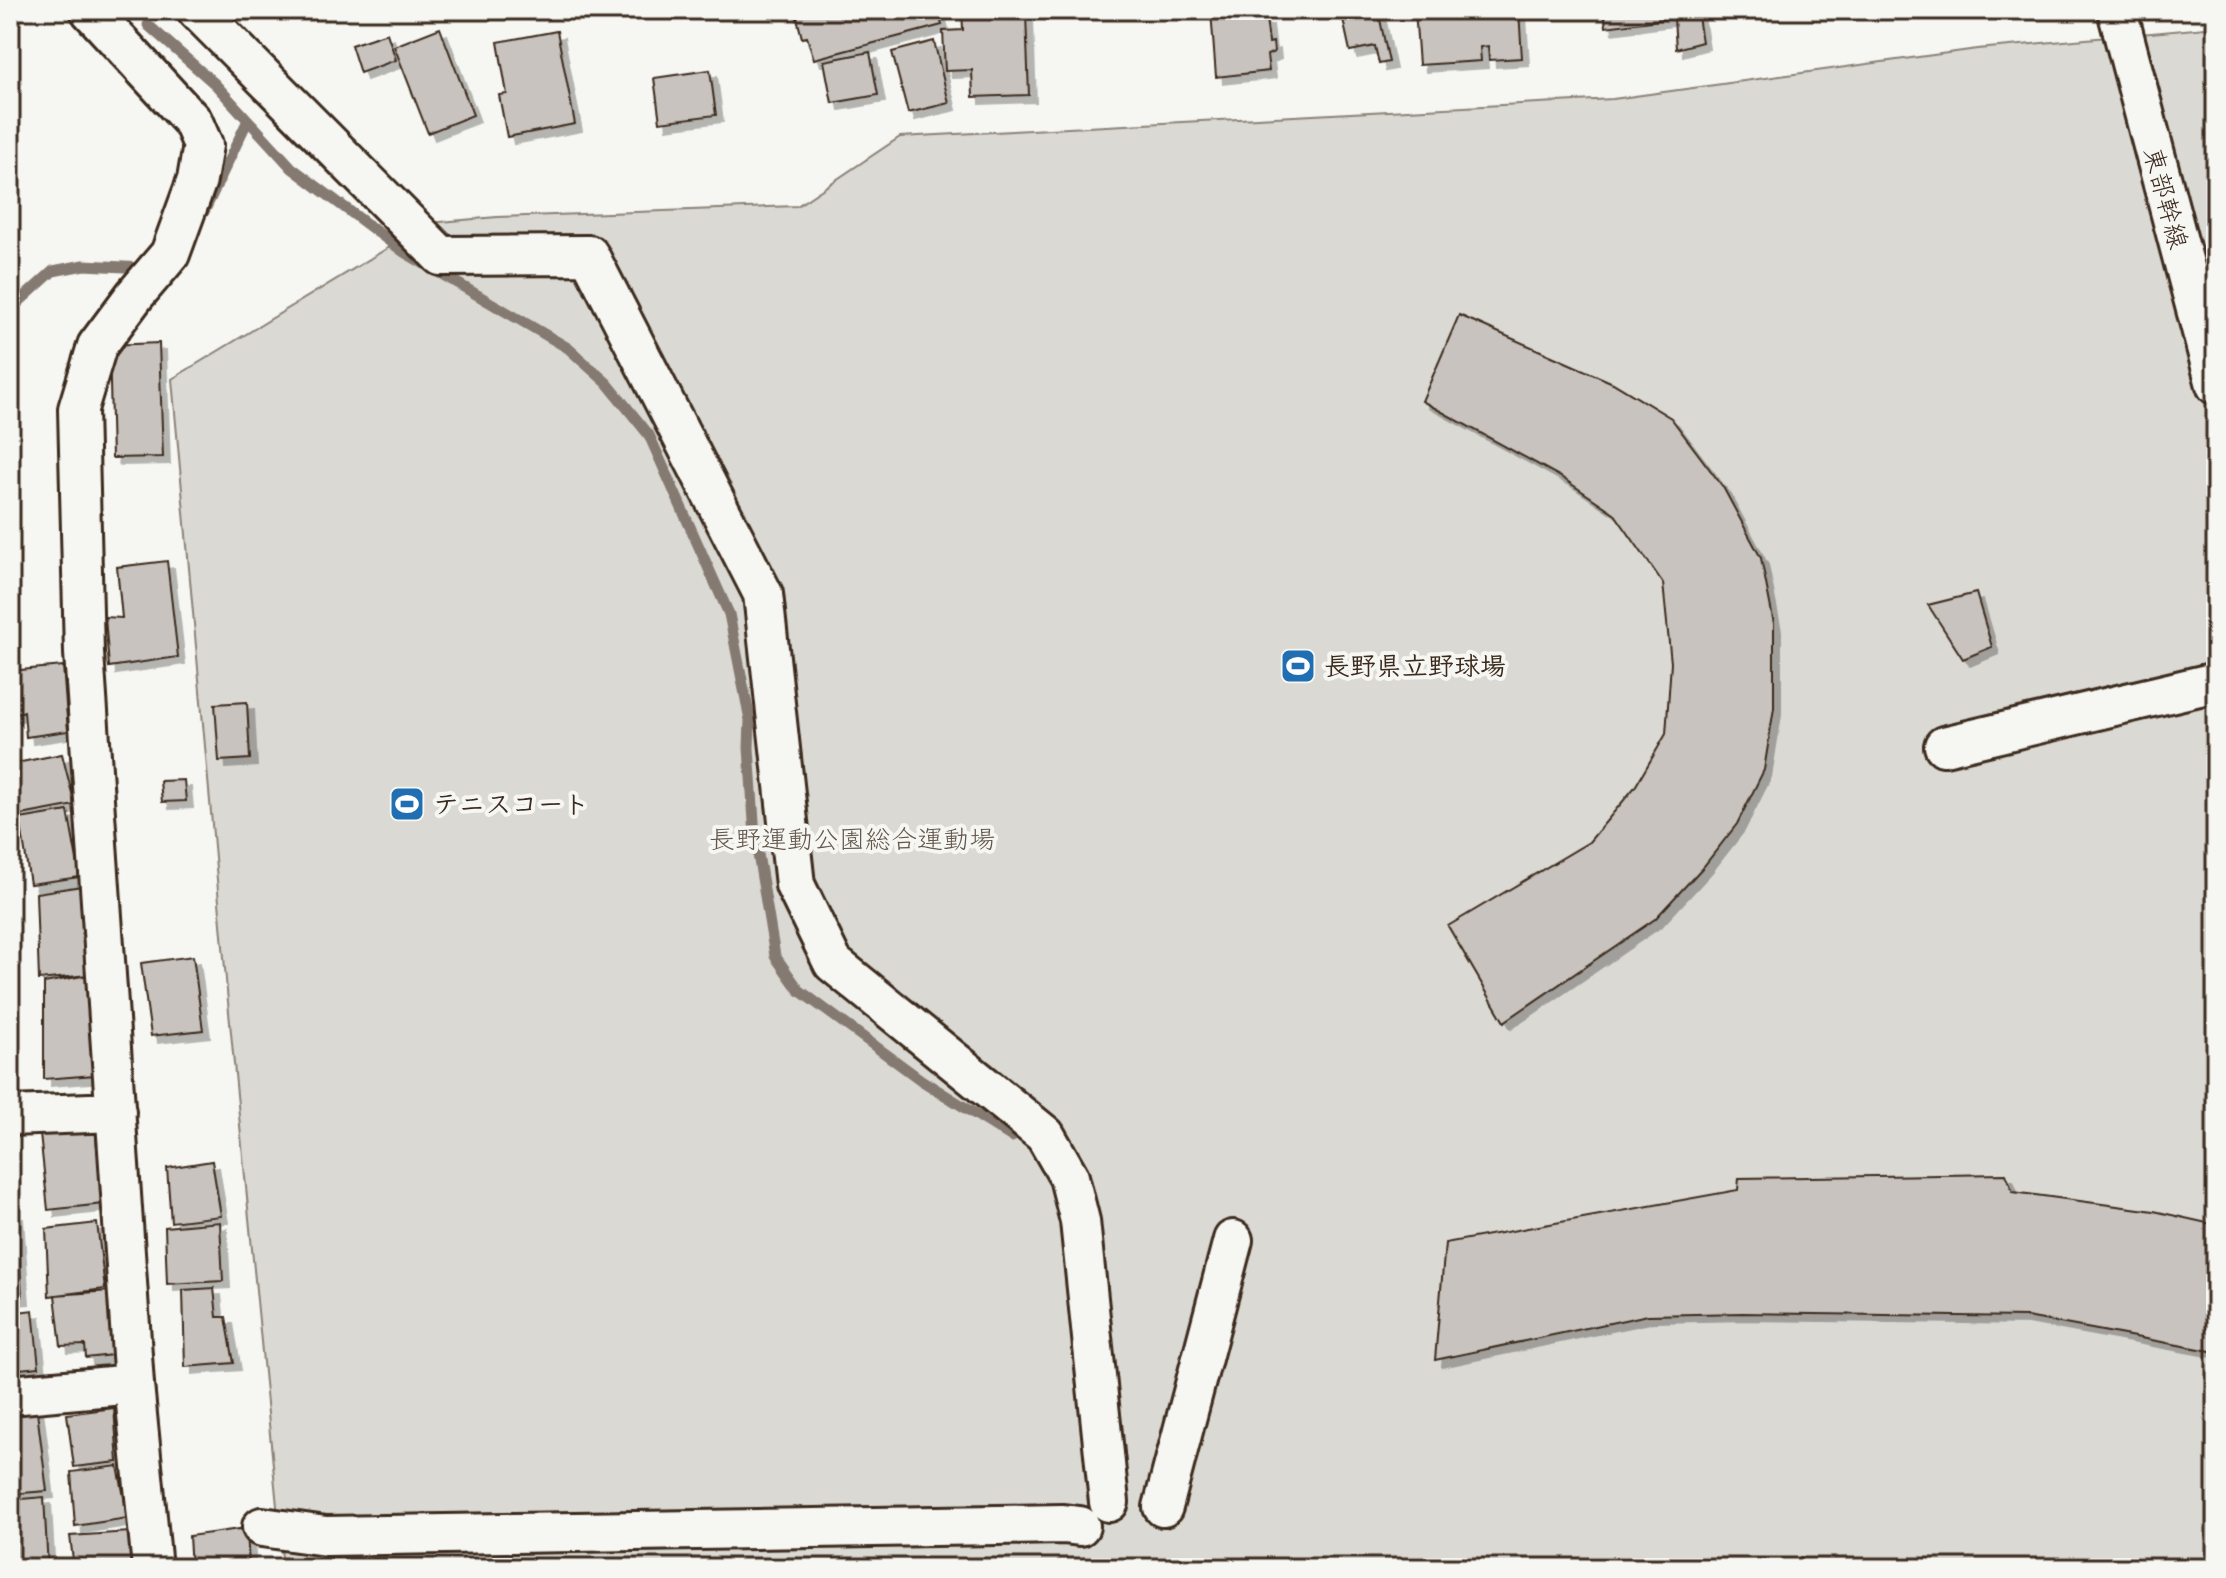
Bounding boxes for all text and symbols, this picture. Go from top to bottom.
street label: 東部幹線 [2136,144,2194,253]
sports icon: 長野県立野球場 [1279,647,1317,685]
place label: 長野県立野球場 [1324,651,1506,683]
sports icon: テニスコート [388,785,426,823]
place label: テニスコート [433,789,590,821]
park label: 長野運動公園総合運動場 [709,824,995,856]

